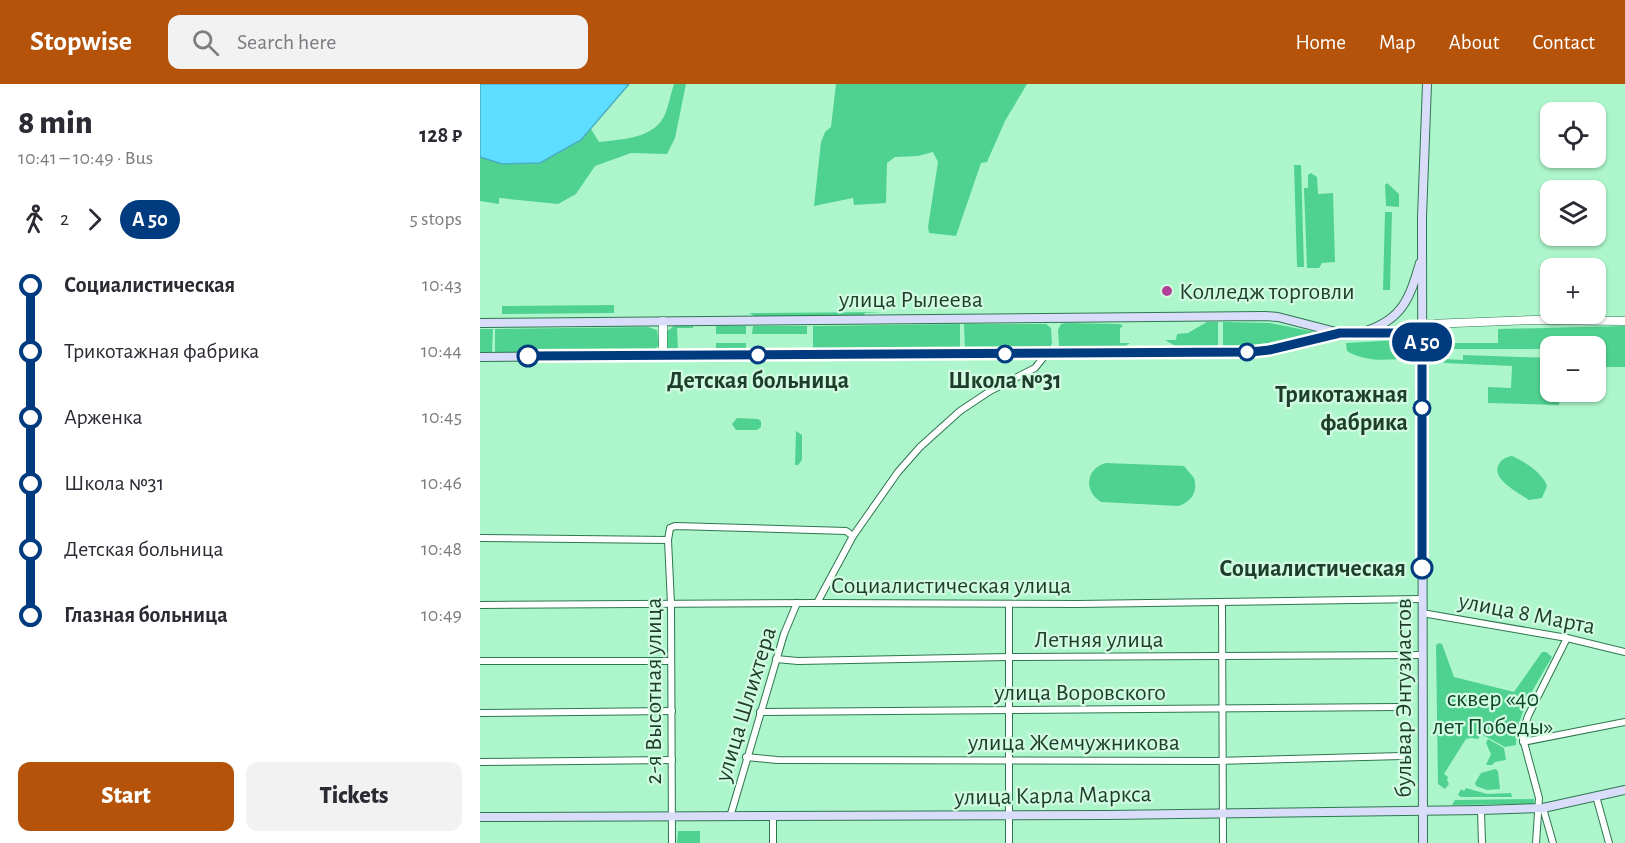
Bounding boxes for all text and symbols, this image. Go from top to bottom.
search box [168,15,588,69]
icon: search [189,26,222,59]
text: Stopwise [30,28,132,56]
text: Search here [237,31,337,53]
text: Home [1295,32,1346,53]
text: Map [1379,32,1416,53]
text: About [1449,32,1499,53]
text: Contact [1532,32,1595,53]
map controls [1540,102,1606,402]
button: locate [1540,102,1606,168]
text: 8 min [18,107,93,140]
text: 128 ₽ [419,124,462,146]
text: 10:41 – 10:49 · Bus [18,148,153,168]
button: layers [1540,180,1606,246]
icon: walk [18,203,51,236]
icon: forward [78,203,111,236]
text: 2 [60,209,69,229]
text: А 50 [132,209,168,230]
text: 5 stops [409,209,462,229]
button: + [1540,258,1606,324]
text: Социалистическая [64,274,235,296]
text: 10:43 [422,275,462,295]
place label: Колледж торговли [1179,280,1355,304]
marker: Колледж торговли [1160,284,1174,298]
street label: улица Рылеева [838,288,983,312]
line badge: А 50 [1380,322,1464,362]
text: А 50 [1404,332,1440,353]
button: − [1540,336,1606,402]
text: Трикотажная фабрика [64,340,259,362]
text: 10:44 [421,341,462,361]
unlabelled marker [1238,343,1256,361]
unlabelled marker [517,345,539,367]
marker: Школа №31 [996,345,1014,363]
marker: Детская больница [749,346,767,364]
place label: Детская больница [667,369,849,393]
place label: Школа №31 [948,369,1062,393]
place label: Трикотажная фабрика [1275,383,1408,435]
marker: Трикотажная фабрика [1413,399,1431,417]
text: Арженка [64,406,143,428]
text: 10:45 [422,407,462,427]
text: Школа №31 [64,472,164,494]
text: 10:46 [421,473,462,493]
text: Детская больница [64,538,224,560]
text: 10:48 [421,539,462,559]
place label: Социалистическая [1219,557,1406,581]
marker: Социалистическая [1411,557,1433,579]
street label: Социалистическая улица [831,574,1071,598]
street label: улица 8 Марта [1456,589,1597,639]
street label: 2-я Высотная улица [642,598,666,784]
street label: бульвар Энтузиастов [1392,598,1416,798]
text: Глазная больница [64,604,228,626]
text: 10:49 [421,605,462,625]
street label: улица Шлихтера [711,624,781,785]
street label: Летняя улица [1034,628,1164,652]
street label: улица Воровского [993,681,1166,705]
park label: cквер «40 лет Победы» [1432,687,1554,739]
street label: улица Жемчужникова [967,731,1180,755]
button: Start [18,762,234,831]
button: Tickets [246,762,462,831]
street label: улица Карла Маркса [953,782,1152,810]

